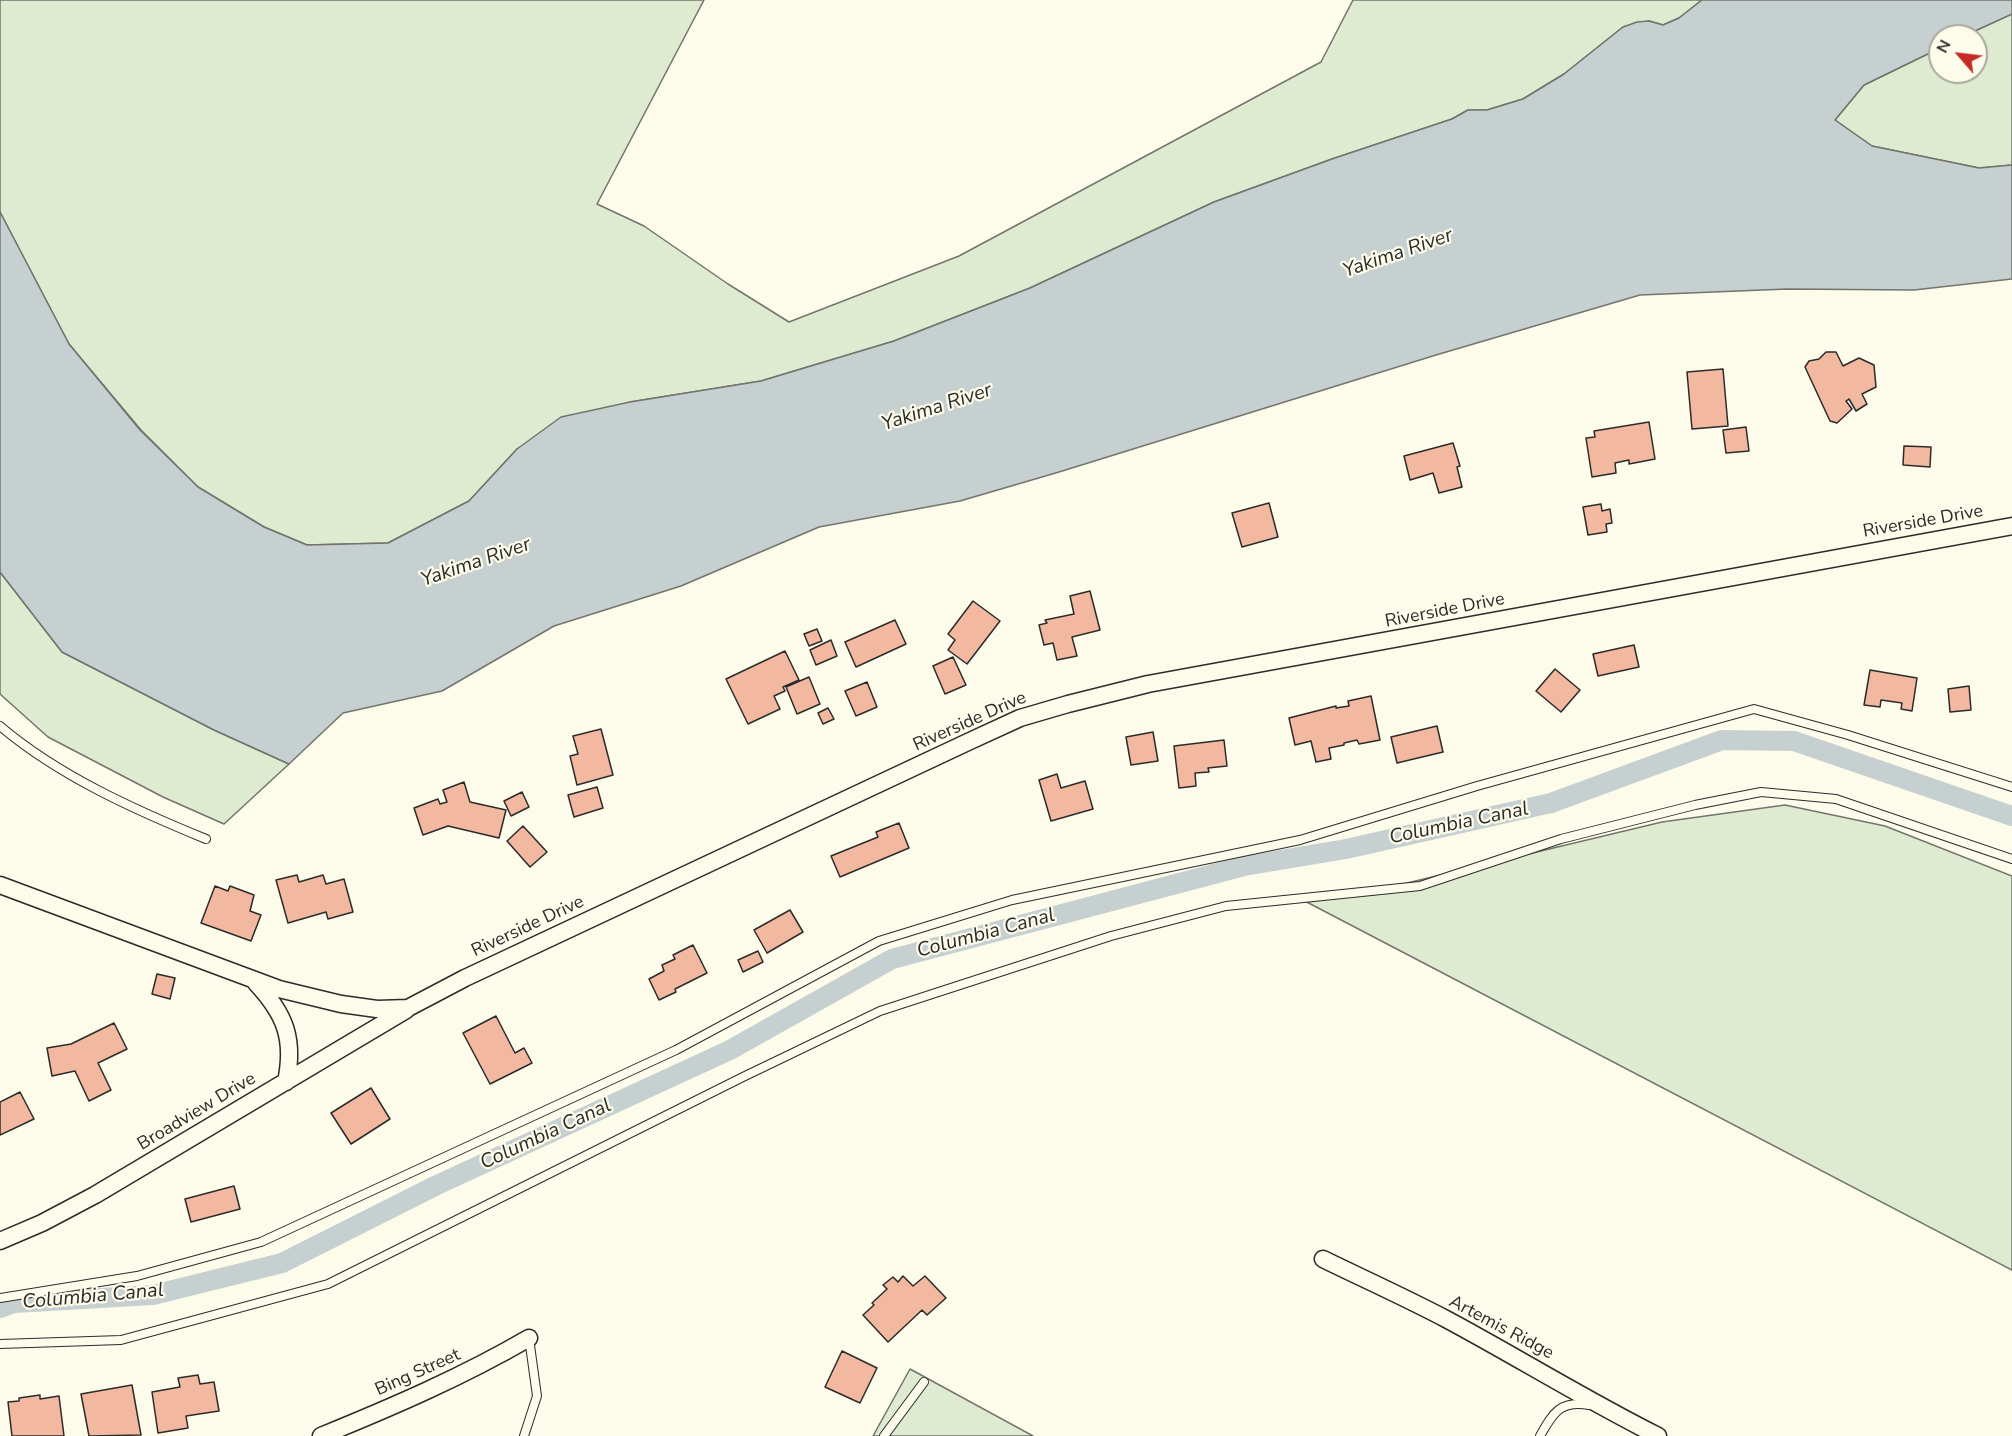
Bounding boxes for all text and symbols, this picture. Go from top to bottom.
north arrow [1928,24,1988,84]
text: N [1931,36,1956,57]
water label: Yakima River [1340,224,1456,284]
water label: Yakima River [879,379,995,437]
street label: Riverside Drive [1861,501,1985,543]
water label: Yakima River [418,533,534,593]
street label: Riverside Drive [1383,589,1507,633]
street label: Riverside Drive [910,687,1030,757]
water label: Columbia Canal [1387,798,1531,850]
street label: Riverside Drive [468,892,588,962]
water label: Columbia Canal [914,904,1058,964]
street label: Broadview Drive [134,1068,260,1156]
water label: Columbia Canal [477,1094,615,1176]
water label: Columbia Canal [21,1279,165,1315]
street label: Artemis Ridge [1445,1291,1557,1365]
street label: Bing Street [372,1345,464,1401]

